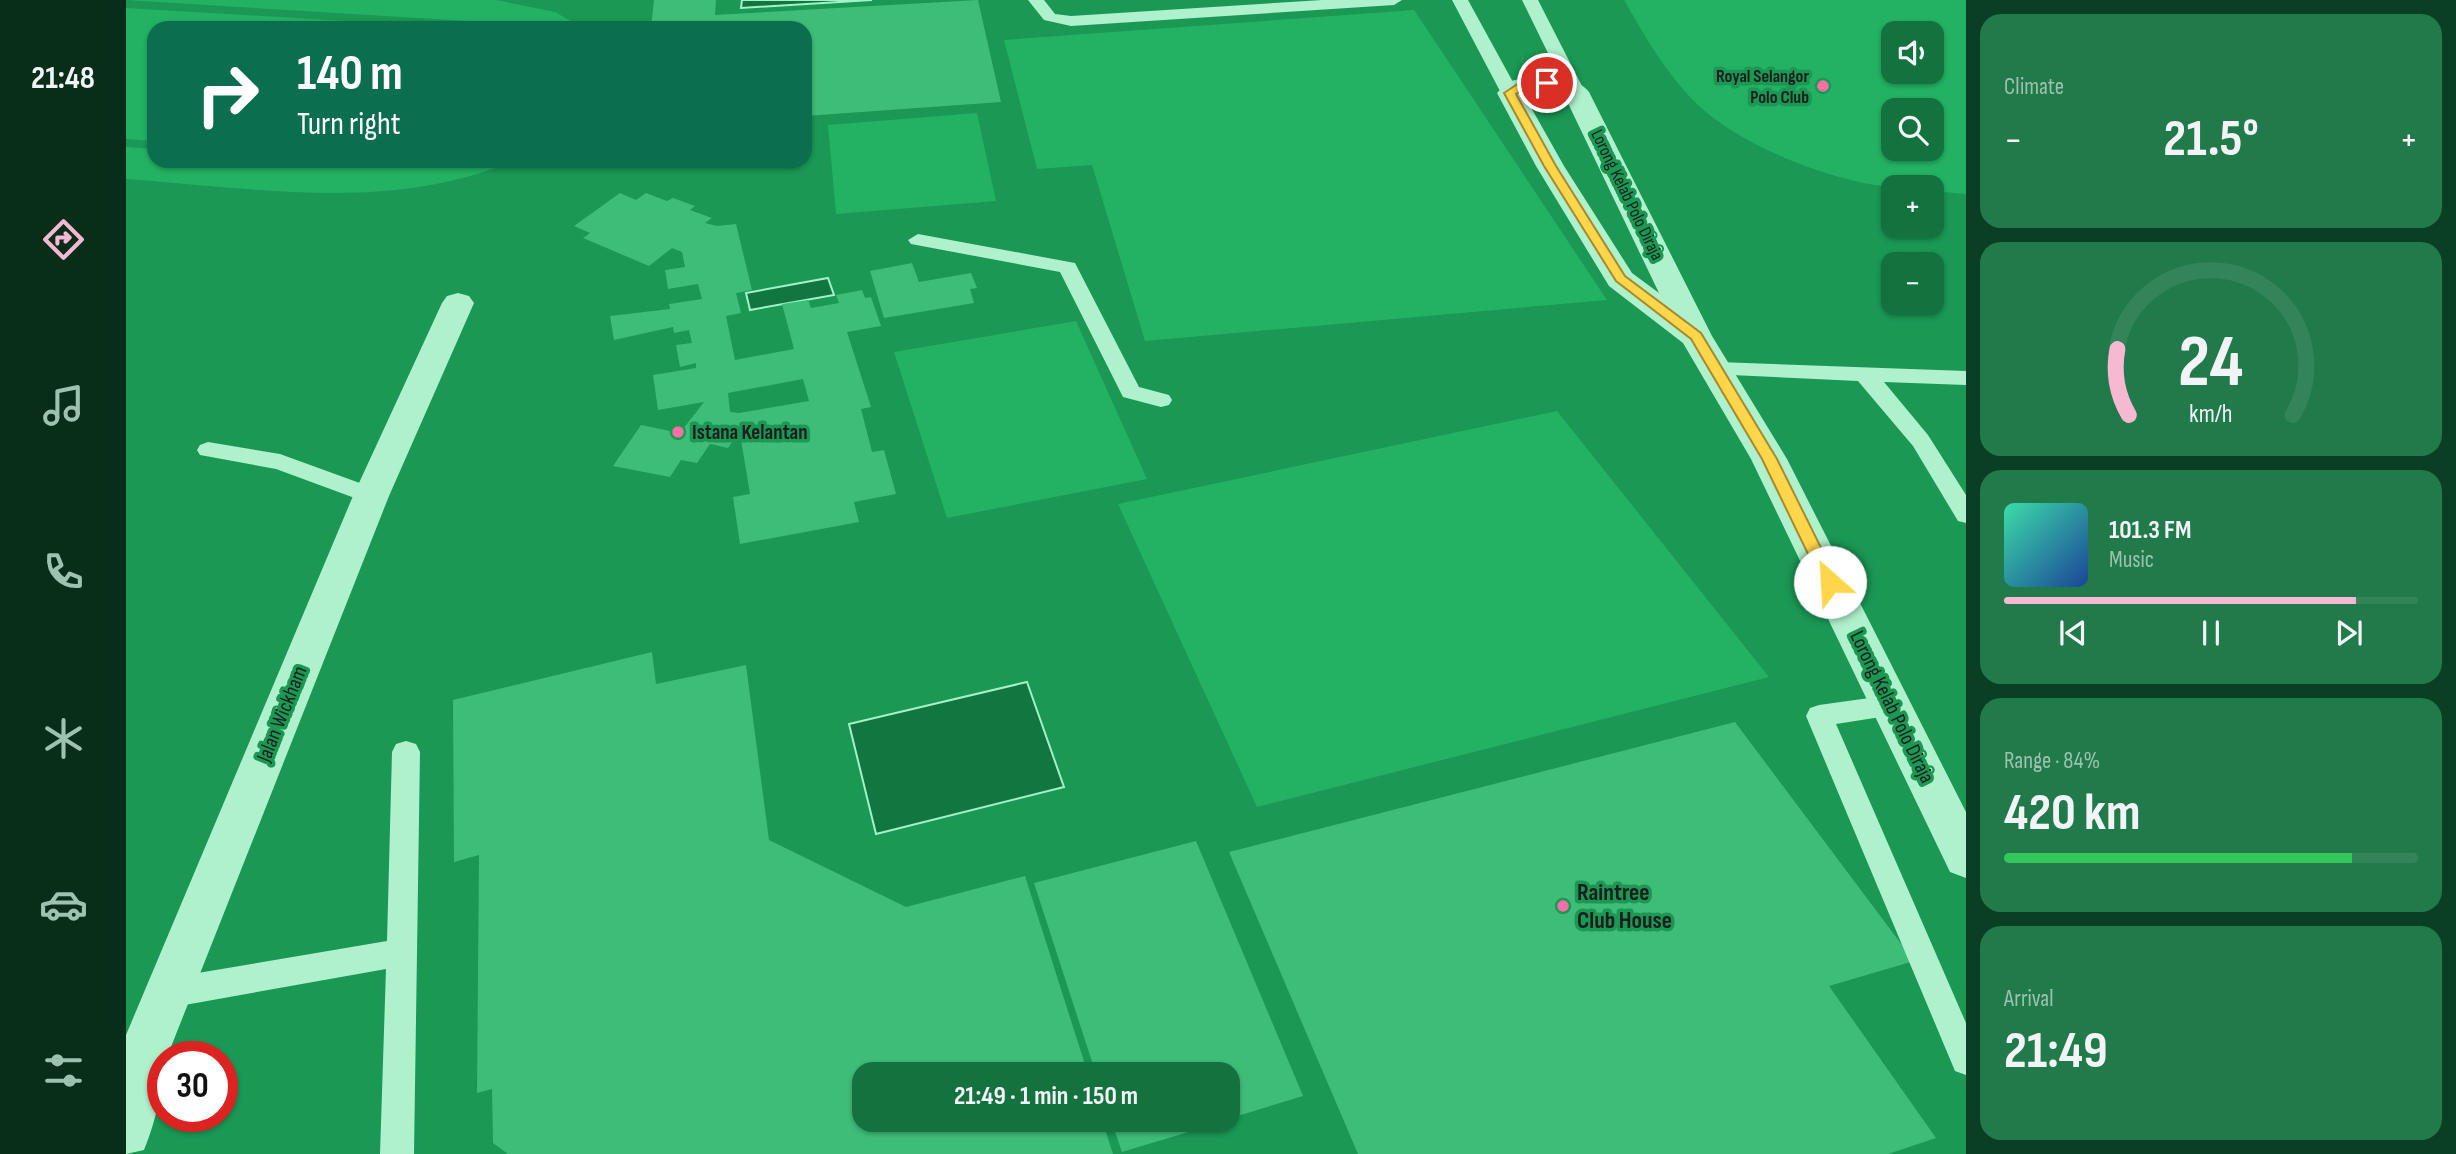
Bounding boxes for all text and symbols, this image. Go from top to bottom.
map controls [1881,21,1944,315]
button: sound [1881,21,1944,84]
text: 140 m [297,45,403,104]
icon: right [182,49,273,140]
pin [1517,53,1577,113]
text: 21:48 [31,59,95,98]
icon: arrive [1528,64,1566,102]
place label: Royal Selangor Polo Club [1716,66,1809,108]
text: Climate [2004,73,2064,101]
marker: Royal Selangor Polo Club [1815,78,1831,94]
button: search [1881,98,1944,161]
text: Turn right [297,105,401,144]
text: 21.5° [2163,108,2259,171]
text: − [2004,118,2023,163]
text: + [2399,118,2418,163]
street label: Lorong Kelab Polo Diraja [1586,126,1668,264]
button: + [1881,175,1944,238]
icon: directions [39,215,88,264]
button: − [1881,252,1944,315]
text: 24 [2178,319,2244,407]
icon: music [39,381,88,430]
text: km/h [2189,399,2233,430]
place label: Istana Kelantan [692,420,808,445]
marker: Istana Kelantan [670,424,686,440]
text: 101.3 FM [2109,515,2191,546]
position arrow [1793,545,1867,619]
text: Music [2109,546,2154,574]
icon: phone [39,547,88,596]
icon: previous [2054,614,2092,652]
icon: pause [2192,614,2230,652]
icon: next [2330,614,2368,652]
street label: Lorong Kelab Polo Diraja [1844,627,1940,787]
street label: Jalan Wickham [251,662,313,767]
icon: climate [39,714,88,763]
text: Range · 84% [2004,747,2100,775]
text: 420 km [2004,782,2140,845]
place label: Raintree Club House [1577,878,1672,935]
icon: car [39,880,88,929]
marker: Raintree Club House [1555,898,1571,914]
text: Arrival [2004,985,2053,1013]
text: 21:49 [2004,1020,2108,1083]
speed limit sign: 30 [147,1041,238,1132]
icon: filters [39,1046,88,1095]
text: 21:49 · 1 min · 150 m [954,1081,1138,1112]

